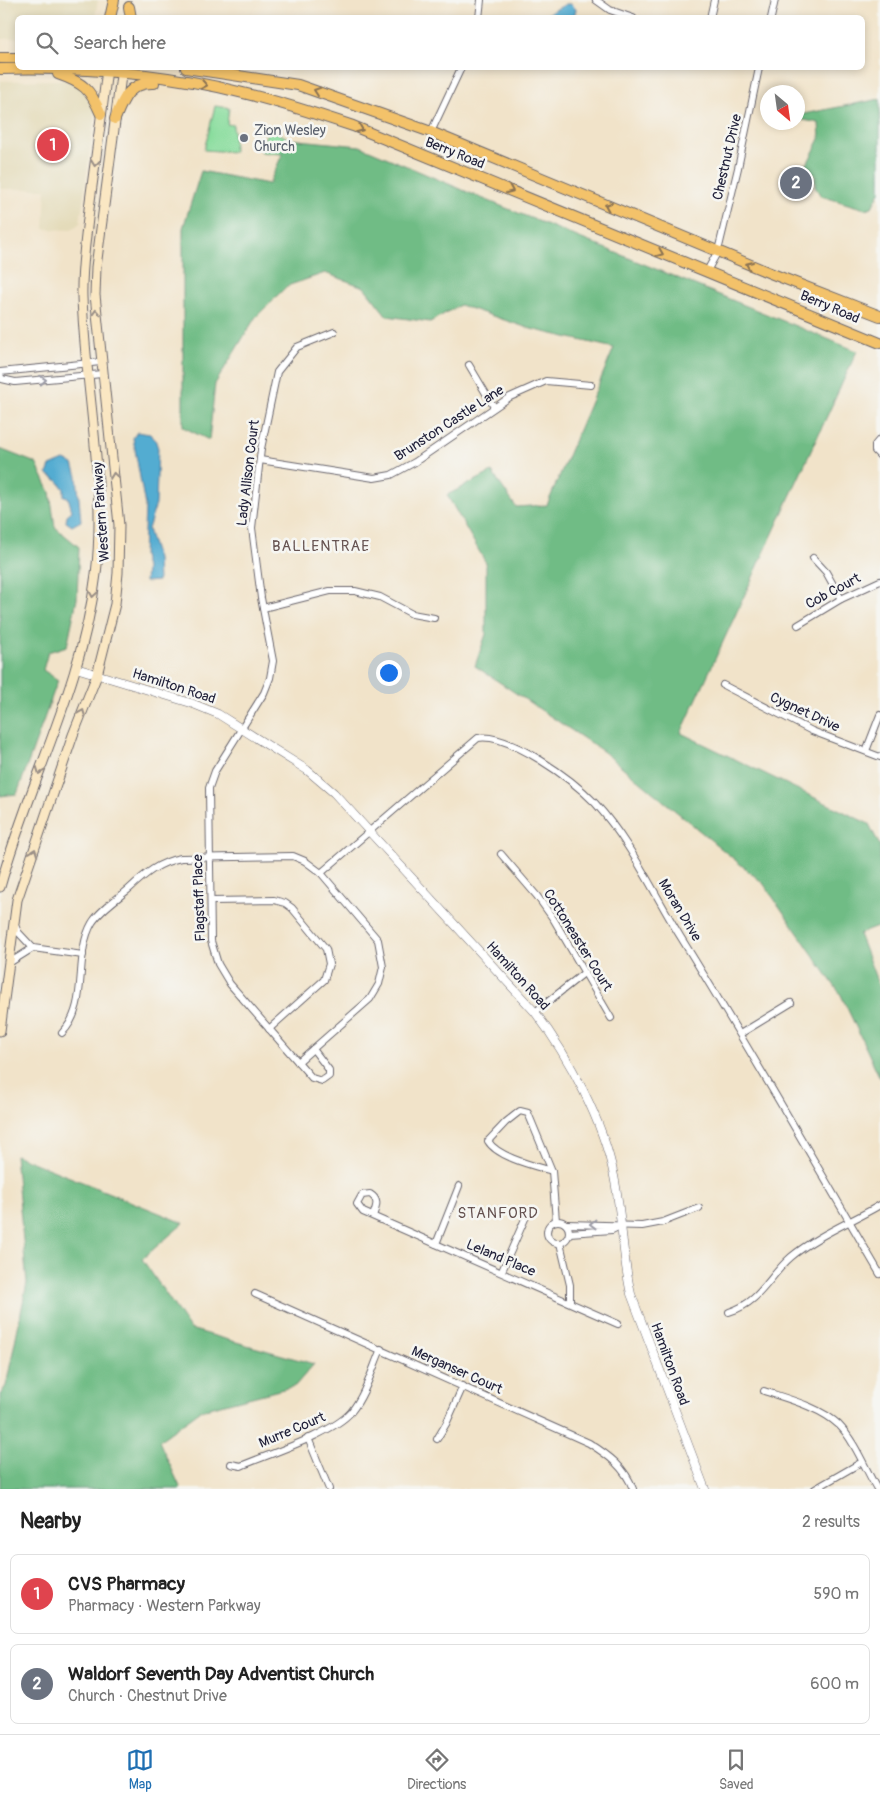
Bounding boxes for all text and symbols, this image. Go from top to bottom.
search box [15,15,865,70]
icon: search [33,29,61,57]
text: Search here [73,31,166,55]
one-way arrow [199,79,208,89]
north arrow [760,85,805,130]
one-way arrow [313,87,322,97]
street label: Chestnut Drive [709,112,745,202]
place label: Zion Wesley Church [254,122,326,155]
one-way arrow [355,123,364,133]
pin: 1 [37,126,69,164]
marker: Zion Wesley Church [238,132,250,144]
street label: Berry Road [423,133,487,173]
one-way arrow [90,159,101,167]
pin: 2 [780,164,812,202]
one-way arrow [506,185,514,195]
one-way arrow [604,201,613,212]
one-way arrow [656,247,664,257]
one-way arrow [745,260,754,271]
street label: Berry Road [798,287,862,327]
one-way arrow [90,309,101,317]
one-way arrow [39,374,47,385]
street label: Brunston Castle Lane [391,381,507,465]
street label: Lady Allison Court [233,419,263,527]
street label: Western Parkway [89,461,113,563]
one-way arrow [109,472,120,480]
district label: BALLENTRAE [272,537,370,556]
street label: Cob Court [803,569,864,613]
one-way arrow [89,589,99,598]
your location [376,660,402,686]
street label: Hamilton Road [130,665,218,708]
street label: Cygnet Drive [767,688,843,736]
one-way arrow [76,709,86,718]
one-way arrow [36,767,46,775]
one-way arrow [28,848,38,857]
street label: Flagstaff Place [189,854,209,942]
street label: Moran Drive [655,876,705,944]
street label: Cottoneaster Court [540,886,616,994]
street label: Hamilton Road [483,938,553,1014]
district label: STANFORD [457,1204,539,1223]
one-way arrow [589,1219,596,1229]
street label: Leland Place [464,1236,538,1280]
street label: Hamilton Road [647,1320,693,1408]
street label: Merganser Court [409,1342,505,1398]
street label: Murre Court [256,1408,328,1452]
text: Nearby [20,1508,81,1535]
text: 2 results [802,1512,860,1532]
text: CVS Pharmacy [68,1572,185,1596]
text: 1 [34,1584,40,1604]
text: 590 m [813,1584,859,1604]
text: Pharmacy · Western Parkway [68,1596,261,1616]
text: Waldorf Seventh Day Adventist Church [68,1662,374,1686]
text: 2 [33,1674,41,1694]
text: 600 m [810,1674,859,1694]
text: Church · Chestnut Drive [68,1686,227,1706]
tab: Map [126,1746,154,1793]
tab: Directions [407,1746,466,1793]
tab: Saved [719,1746,754,1793]

